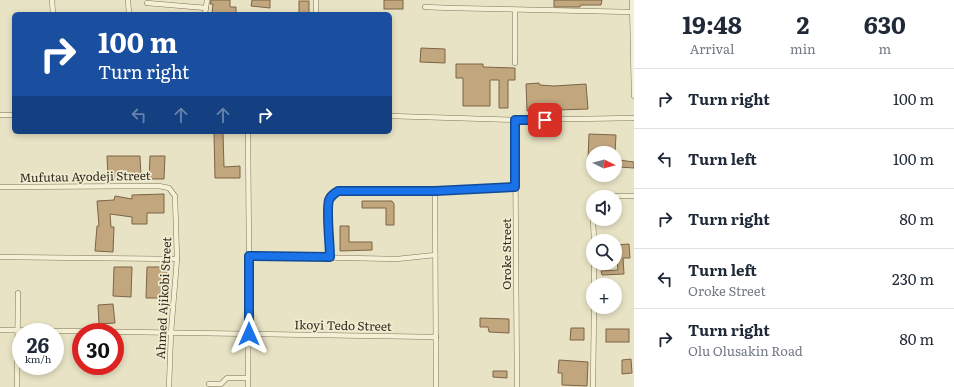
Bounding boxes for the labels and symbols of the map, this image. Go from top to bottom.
pin [528,103,562,137]
north arrow [586,146,622,182]
street label: Mufutau Ayodeji Street [19,166,151,186]
street label: Oroke Street [497,218,515,290]
street label: Ahmed Ajikobi Street [151,236,175,360]
position arrow [228,313,270,355]
street label: Ikoyi Tedo Street [294,315,392,335]
speed limit sign: 30 [72,323,124,375]

